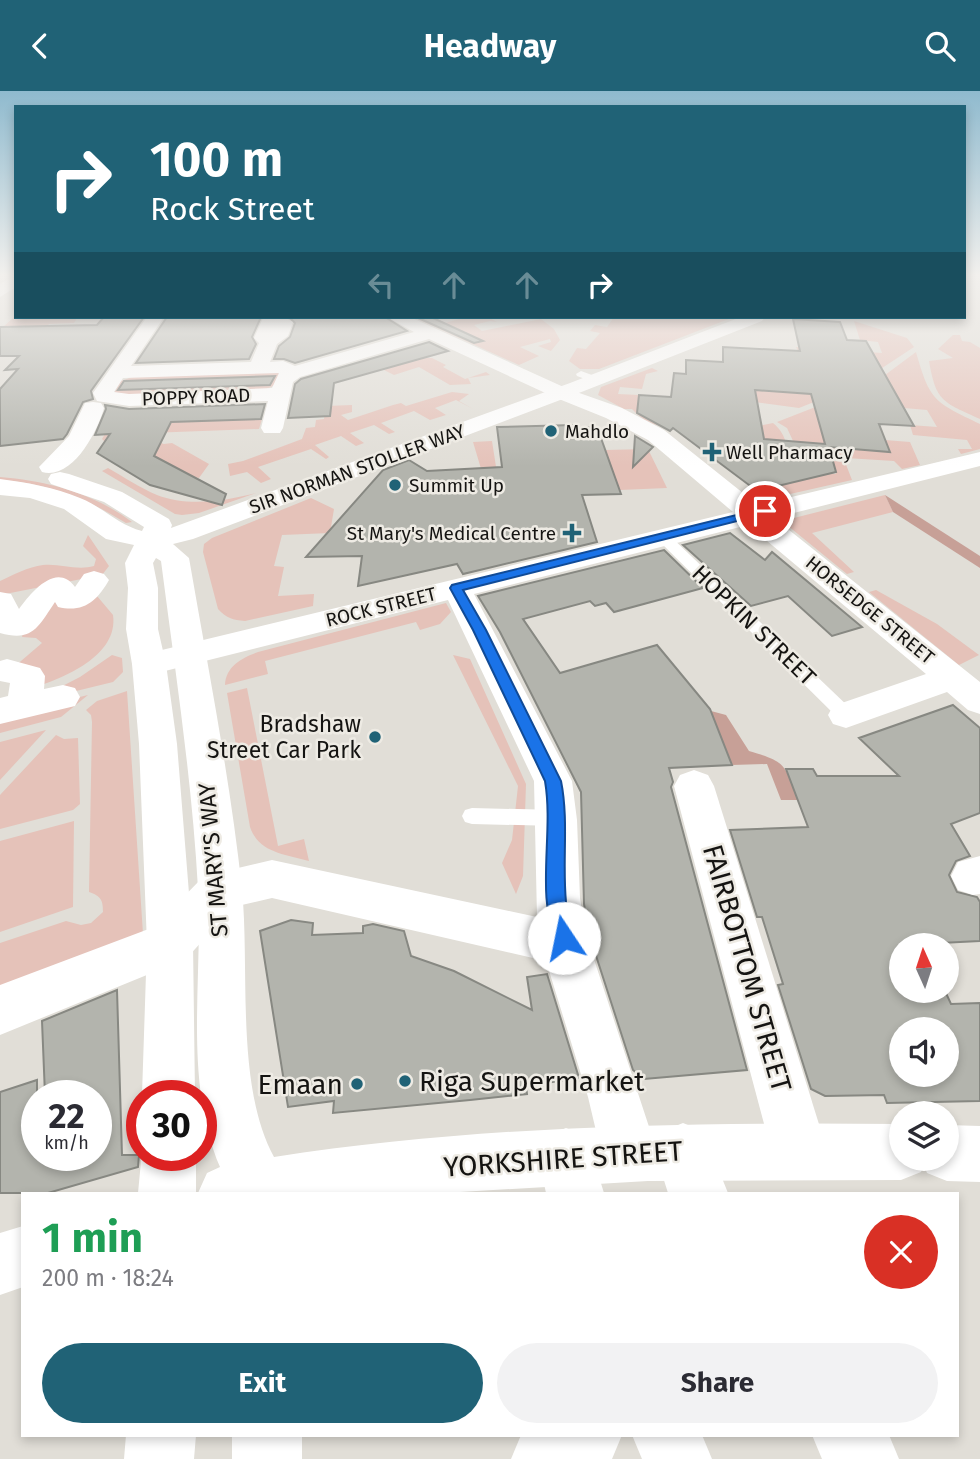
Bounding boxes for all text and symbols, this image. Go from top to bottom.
icon: back [21,27,59,65]
text: Headway [424,27,556,65]
icon: search [921,27,959,65]
text: 100 m [150,130,283,189]
icon: right [35,133,126,224]
text: Rock Street [150,190,315,228]
icon: left [362,266,400,304]
icon: ahead [435,266,473,304]
icon: ahead [508,266,546,304]
icon: right [581,266,619,304]
street label: POPPY ROAD [141,384,251,410]
street label: SIR NORMAN STOLLER WAY [246,419,468,519]
place label: Mahdlo [565,420,629,443]
marker: Mahdlo [543,423,559,439]
place label: Well Pharmacy [726,441,853,464]
marker: Well Pharmacy [704,444,720,460]
place label: Summit Up [409,474,504,497]
marker: Summit Up [387,477,403,493]
pin [735,481,795,541]
icon: arrive [746,492,784,530]
place label: St Mary's Medical Centre [347,522,556,545]
marker: St Mary's Medical Centre [562,523,582,543]
street label: HORSEDGE STREET [801,551,939,669]
street label: HOPKIN STREET [686,559,822,691]
street label: ROCK STREET [324,582,439,632]
place label: Bradshaw Street Car Park [207,710,362,764]
marker: Bradshaw Street Car Park [367,729,383,745]
street label: ST MARY'S WAY [192,781,234,938]
street label: FAIRBOTTOM STREET [696,840,798,1096]
position arrow [527,901,601,975]
north arrow [889,933,959,1003]
map controls [889,933,959,1171]
button: sound [889,1017,959,1087]
place label: Riga Supermarket [419,1065,645,1098]
place label: Emaan [258,1068,343,1101]
marker: Riga Supermarket [397,1073,413,1089]
marker: Emaan [349,1076,365,1092]
speed limit sign: 30 [126,1080,217,1171]
text: 22 [48,1095,85,1137]
button: layers [889,1101,959,1171]
text: km/h [44,1132,89,1154]
street label: YORKSHIRE STREET [442,1134,684,1184]
text: 1 min [42,1213,143,1263]
button: close [864,1215,938,1289]
text: 200 m · 18:24 [42,1264,174,1292]
button: Exit [42,1343,483,1423]
button: Share [497,1343,938,1423]

